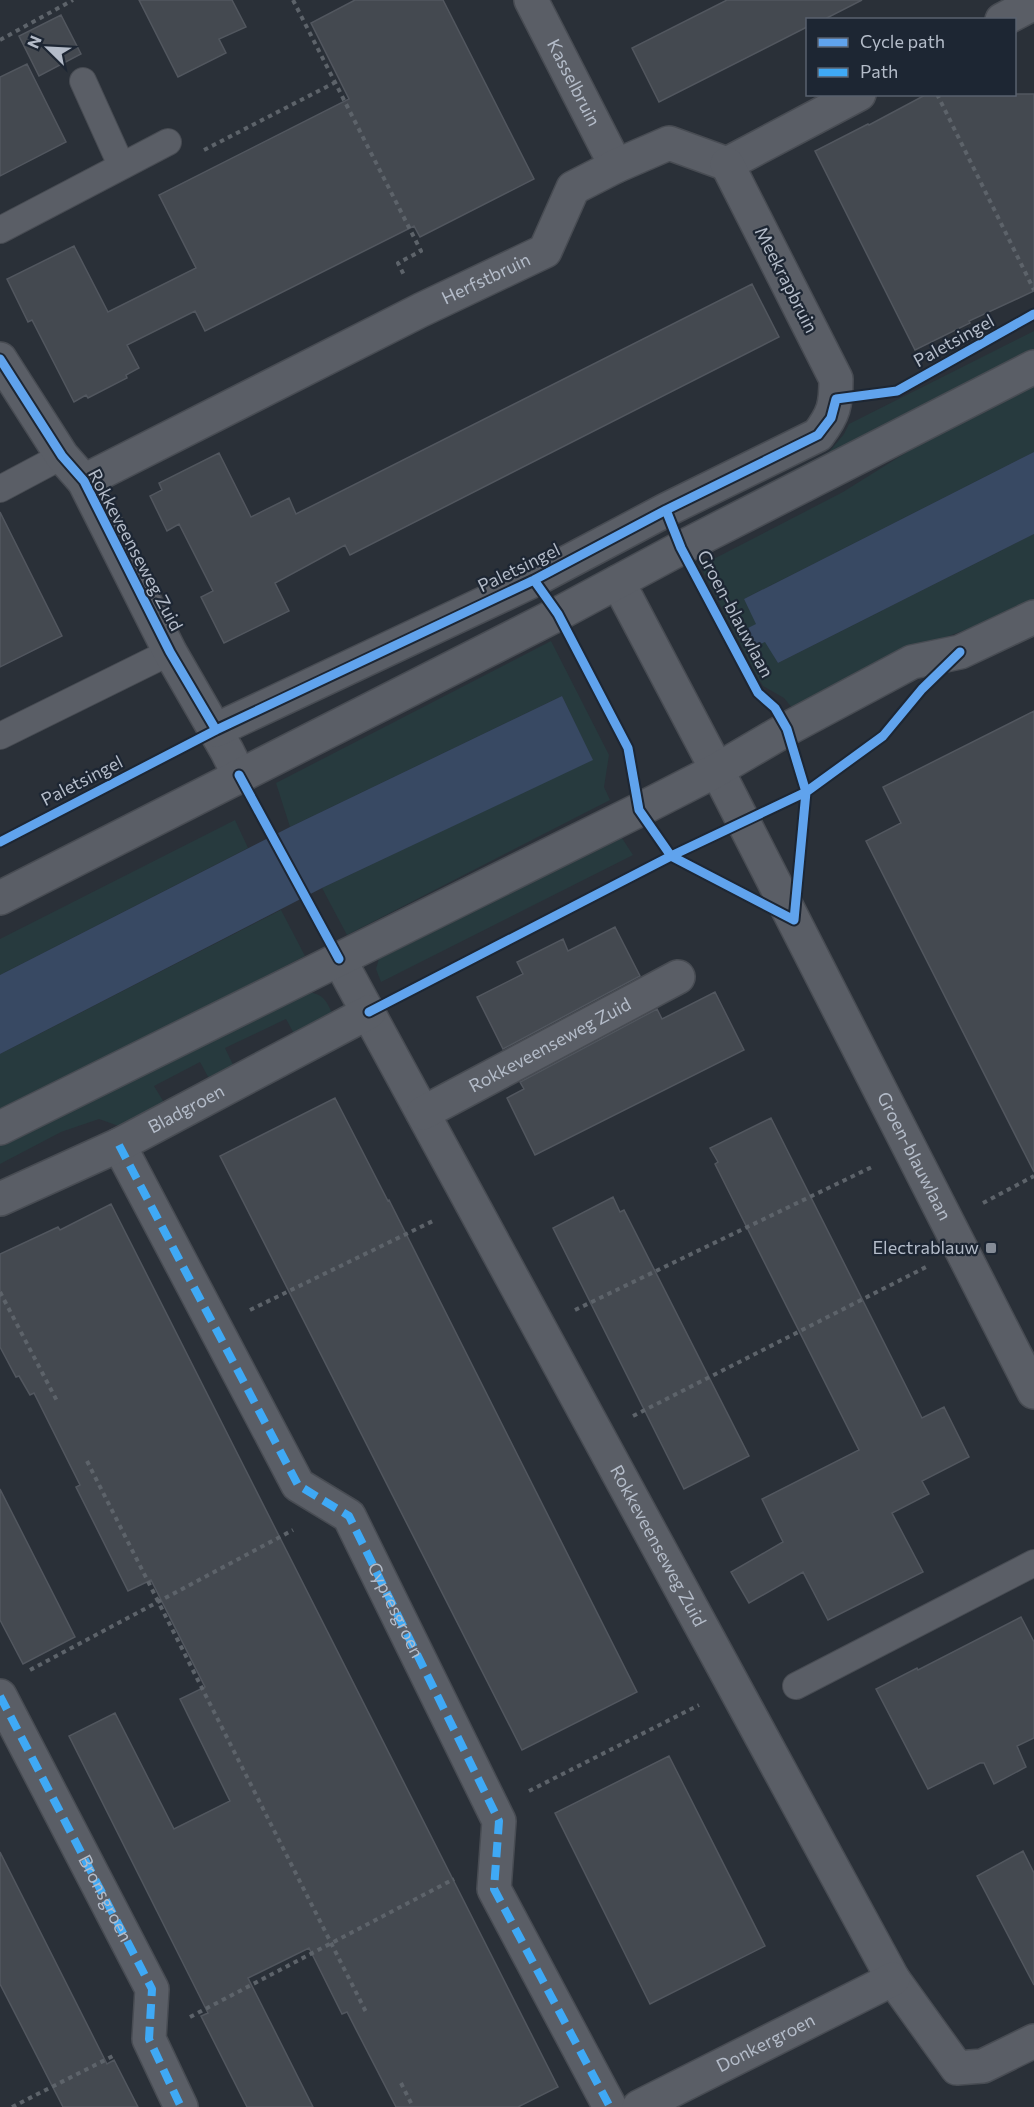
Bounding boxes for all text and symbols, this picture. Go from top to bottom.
north arrow [18,18,78,78]
legend [806,18,1016,96]
text: Cycle path [860,30,945,52]
text: N [23,32,45,51]
street label: Kasselbruin [543,35,606,130]
text: Path [860,60,898,82]
street label: Meekrapbruin [751,223,823,336]
street label: Herfstbruin [438,248,534,309]
street label: Paletsingel [909,309,998,371]
street label: Rokkeveenseweg Zuid [84,465,188,634]
street label: Paletsingel [474,538,563,596]
street label: Groen-blauwlaan [693,546,779,681]
street label: Paletsingel [37,750,126,810]
street label: Rokkeveenseweg Zuid [465,992,634,1097]
street label: Bladgroen [144,1079,228,1138]
street label: Groen-blauwlaan [873,1088,957,1224]
place label: Electrablauw [872,1236,979,1258]
marker: Electrablauw [984,1241,998,1255]
street label: Rokkeveenseweg Zuid [606,1461,711,1630]
street label: Cypresgroen [363,1558,429,1661]
street label: Bronsgroen [74,1851,138,1945]
street label: Donkergroen [712,2008,818,2076]

